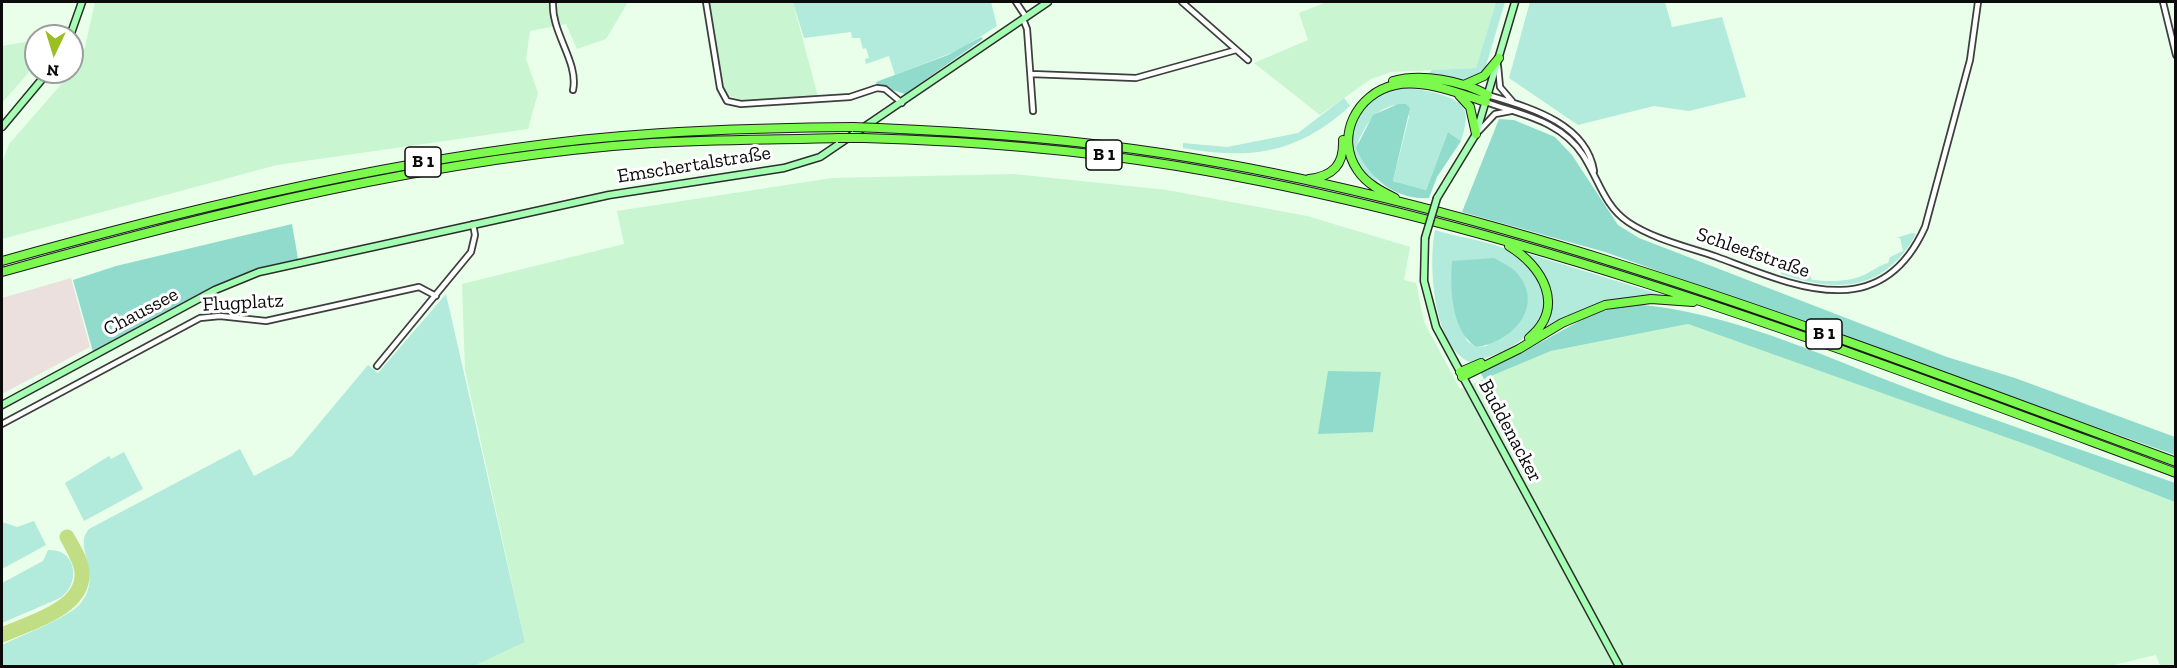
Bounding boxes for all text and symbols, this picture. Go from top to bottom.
north arrow [24,24,84,84]
text: N [46,61,60,80]
road number: B 1 [1086,140,1122,170]
street label: Emschertalstraße [616,141,772,189]
road number: B 1 [405,147,441,177]
street label: Schleefstraße [1693,222,1813,284]
street label: Chaussee [99,282,183,342]
street label: Flugplatz [202,289,284,317]
road number: B 1 [1806,319,1842,349]
street label: Buddenacker [1473,376,1547,486]

